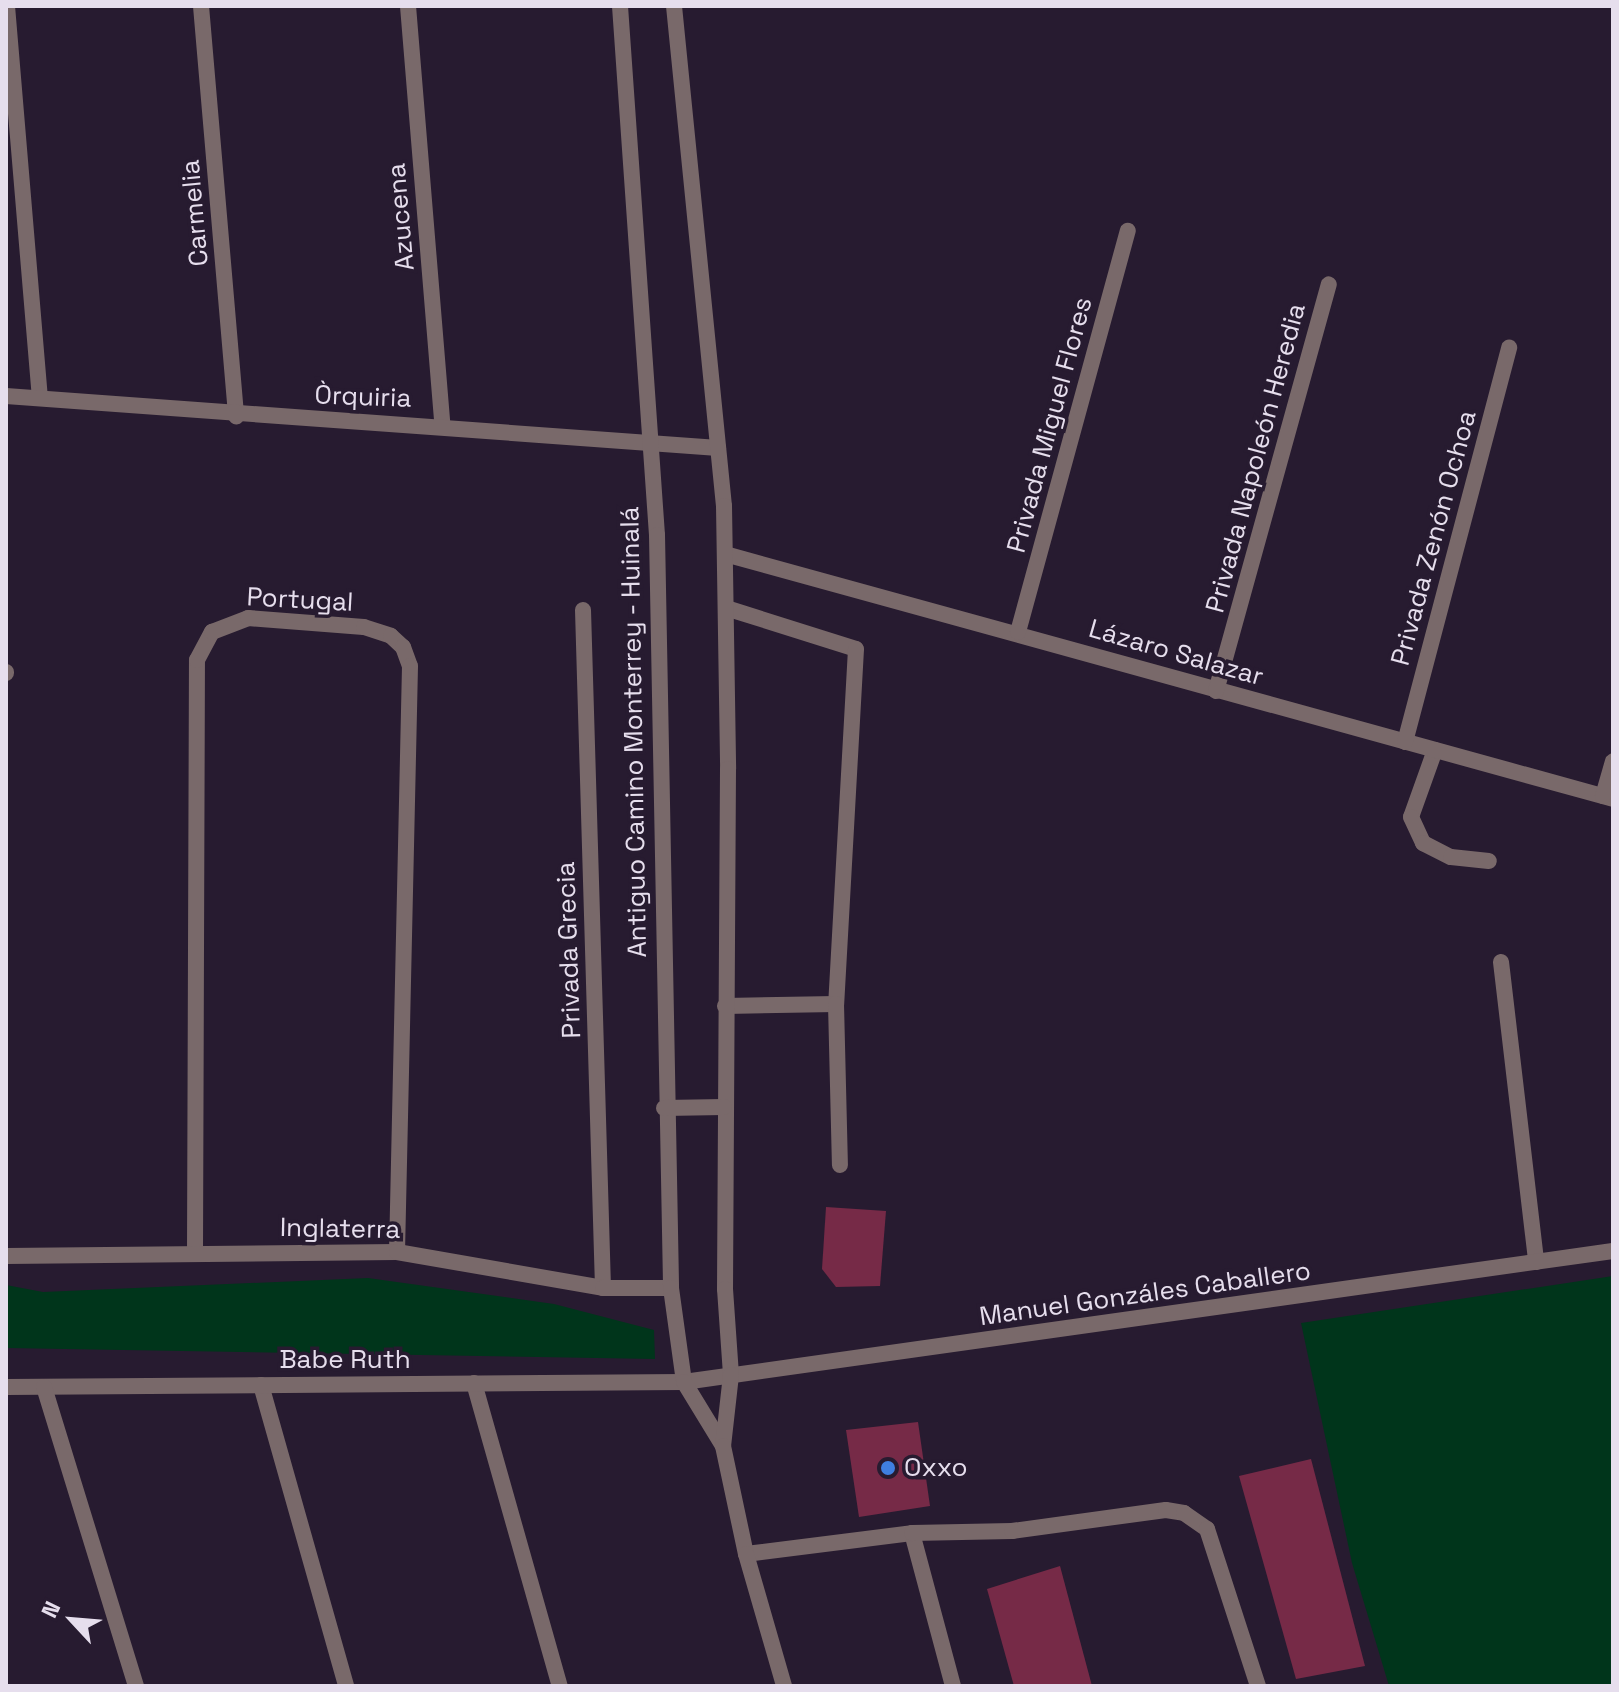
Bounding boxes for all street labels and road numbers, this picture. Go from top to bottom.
street label: Carmelia [175,158,215,268]
street label: Azucena [381,162,421,272]
street label: Privada Miguel Flores [1001,294,1099,556]
street label: Privada Napoleón Heredia [1200,300,1312,616]
street label: Òrquiria [314,380,412,414]
street label: Privada Zenón Ochoa [1385,407,1483,669]
street label: Antiguo Camino Monterrey - Huinalá [614,505,654,959]
street label: Portugal [246,582,354,618]
street label: Lázaro Salazar [1085,613,1267,693]
street label: Privada Grecia [550,861,588,1039]
street label: Inglaterra [280,1212,400,1246]
street label: Manuel Gonzáles Caballero [977,1255,1313,1333]
street label: Babe Ruth [279,1344,411,1376]

